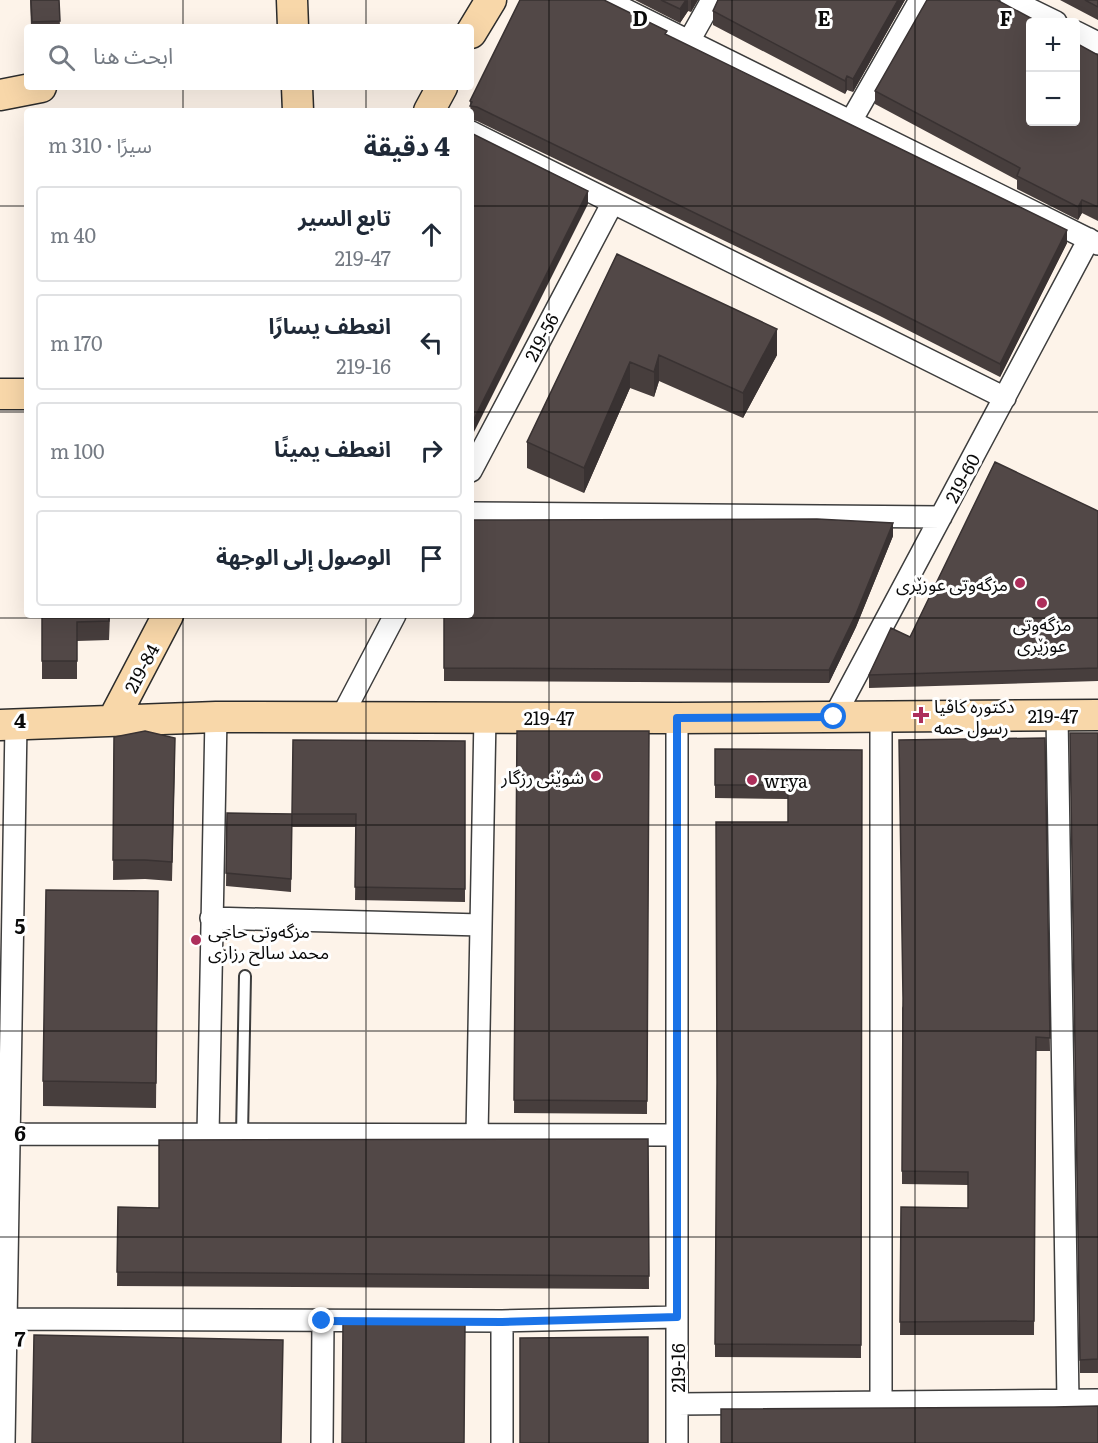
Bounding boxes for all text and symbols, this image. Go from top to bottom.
text: D [632,2,648,32]
text: E [817,2,831,32]
text: F [1000,2,1013,32]
map controls [1026,18,1080,126]
button: + [1026,18,1080,72]
search box [24,24,474,90]
text: ابحث هنا [93,38,173,71]
icon: search [45,41,78,74]
button: − [1026,72,1080,126]
text: 4 دقيقة [364,125,450,164]
text: سيرًا · 310 m [48,129,152,159]
text: تابع السير [298,200,391,233]
icon: ahead [415,218,448,251]
text: 40 m [50,219,96,249]
text: 219-47 [335,242,391,272]
text: انعطف يسارًا [268,308,391,341]
street label: 219-56 [517,308,565,366]
icon: left [415,326,448,359]
text: 170 m [50,327,103,357]
text: 219-16 [336,350,391,380]
text: انعطف يمينًا [274,431,391,464]
icon: right [415,434,448,467]
text: 100 m [50,435,105,465]
street label: 219-60 [938,449,986,507]
text: الوصول إلى الوجهة [216,539,391,572]
icon: arrive [415,542,448,575]
place label: مزگه‌وتی عوزێری [896,570,1008,597]
marker: مزگه‌وتی عوزێری [1013,576,1027,590]
marker: مزگەوتی عوزێری [1035,596,1049,610]
place label: مزگەوتی عوزێری [1013,610,1071,658]
street label: 219-84 [117,639,165,697]
place label: دکتورە کافیا رسول حمە [934,692,1015,740]
street label: 219-47 [1028,702,1078,729]
route start [820,703,846,729]
text: 4 [14,704,26,734]
street label: 219-47 [524,704,574,731]
marker: دکتورە کافیا رسول حمە [912,706,930,724]
place label: شوێنی رزگار [500,763,584,790]
place label: wrya [764,767,808,794]
marker: شوێنی رزگار [589,769,603,783]
marker: wrya [745,773,759,787]
text: 5 [15,910,26,940]
place label: مزگەوتی حاجی محمد سالح رزازی [208,917,329,966]
marker: مزگەوتی حاجی محمد سالح رزازی [189,933,203,947]
text: 6 [14,1117,26,1147]
route end [308,1307,334,1333]
text: 7 [15,1323,26,1353]
street label: 219-16 [664,1343,691,1393]

